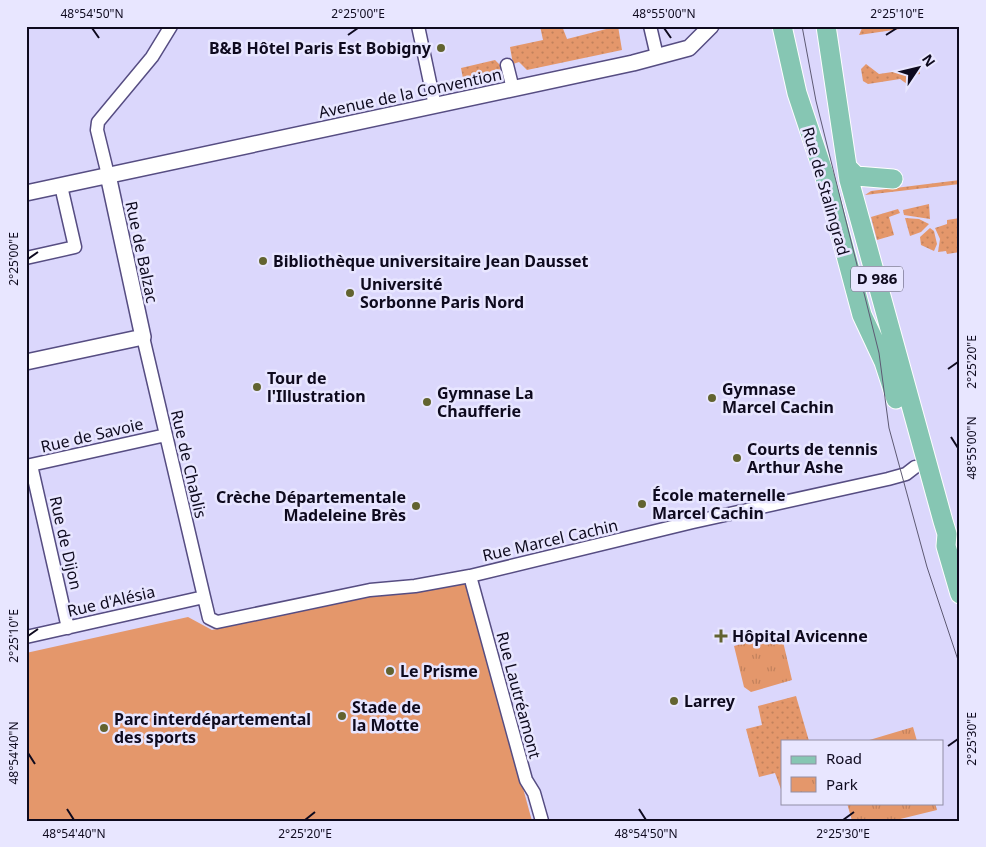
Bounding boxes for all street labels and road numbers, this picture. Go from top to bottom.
street label: Avenue de la Convention [316,63,504,123]
street label: Rue de Stalingrad [797,124,855,258]
street label: Rue de Balzac [120,199,164,305]
road number: D 986 [851,266,903,292]
street label: Rue de Chablis [166,408,212,520]
street label: Rue de Savoie [38,412,146,458]
street label: Rue de Dijon [45,494,87,592]
street label: Rue Marcel Cachin [480,514,620,566]
street label: Rue d'Alésia [65,580,157,622]
street label: Rue Lautréamont [491,629,547,761]

